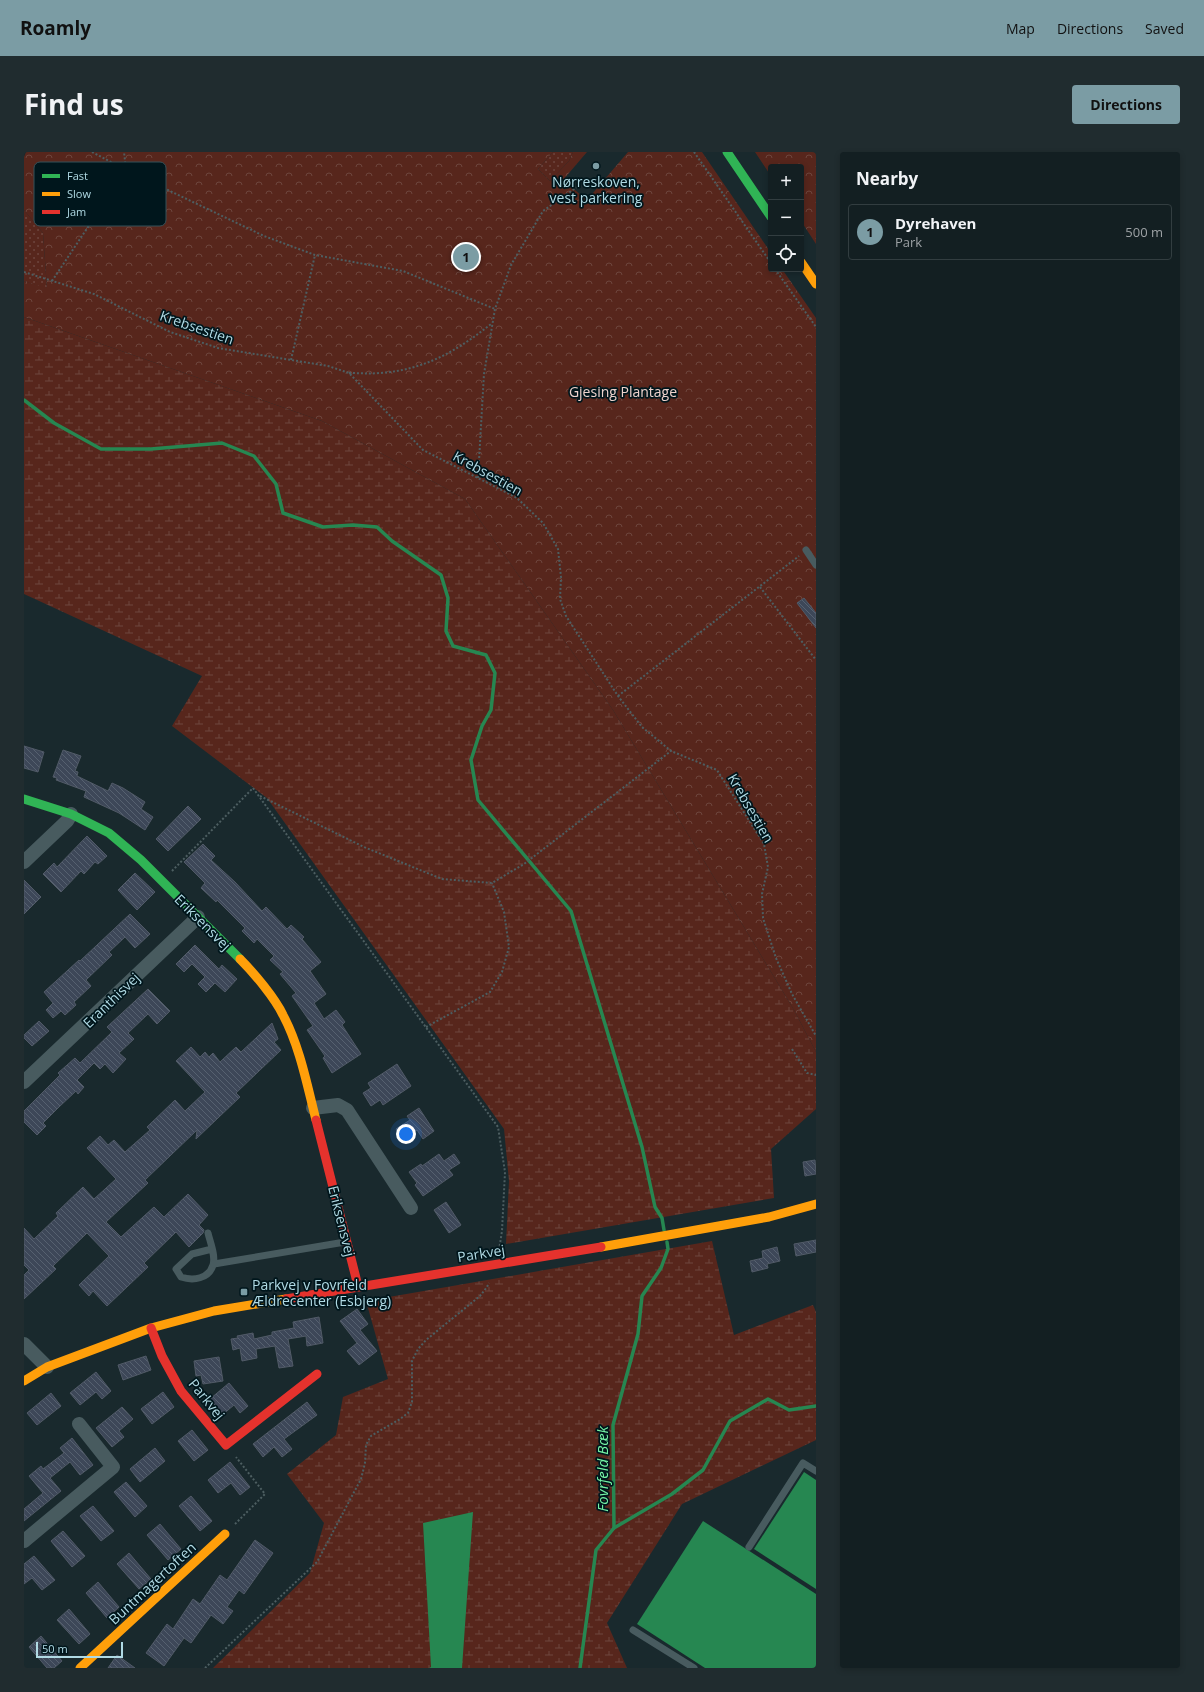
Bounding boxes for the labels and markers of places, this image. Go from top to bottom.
marker: Nørreskoven, vest parkering [591,161,601,171]
place label: Nørreskoven, vest parkering [550,172,643,207]
pin: 1 [453,242,479,272]
place label: Parkvej v Fovrfeld Ældrecenter (Esbjerg) [251,1275,391,1310]
marker: Parkvej v Fovrfeld Ældrecenter (Esbjerg) [239,1287,249,1297]

